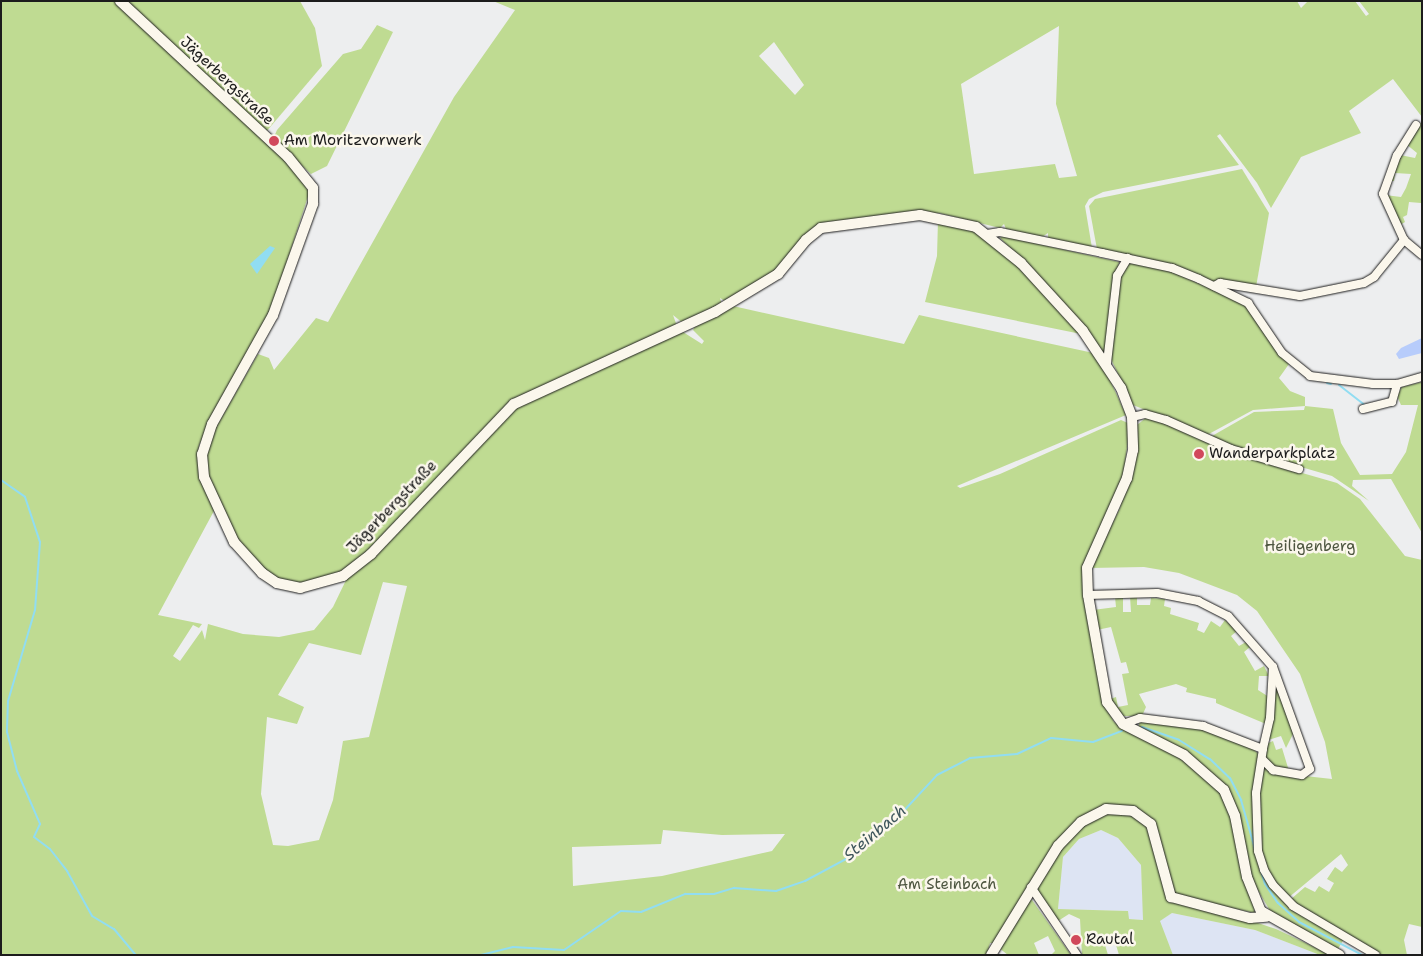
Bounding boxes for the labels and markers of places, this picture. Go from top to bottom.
place label: Am Moritzvorwerk [284,132,422,150]
marker: Am Moritzvorwerk [268,135,280,147]
place label: Wanderparkplatz [1209,445,1336,463]
marker: Wanderparkplatz [1193,448,1205,460]
place label: Rautal [1086,931,1134,949]
marker: Rautal [1070,934,1082,946]

